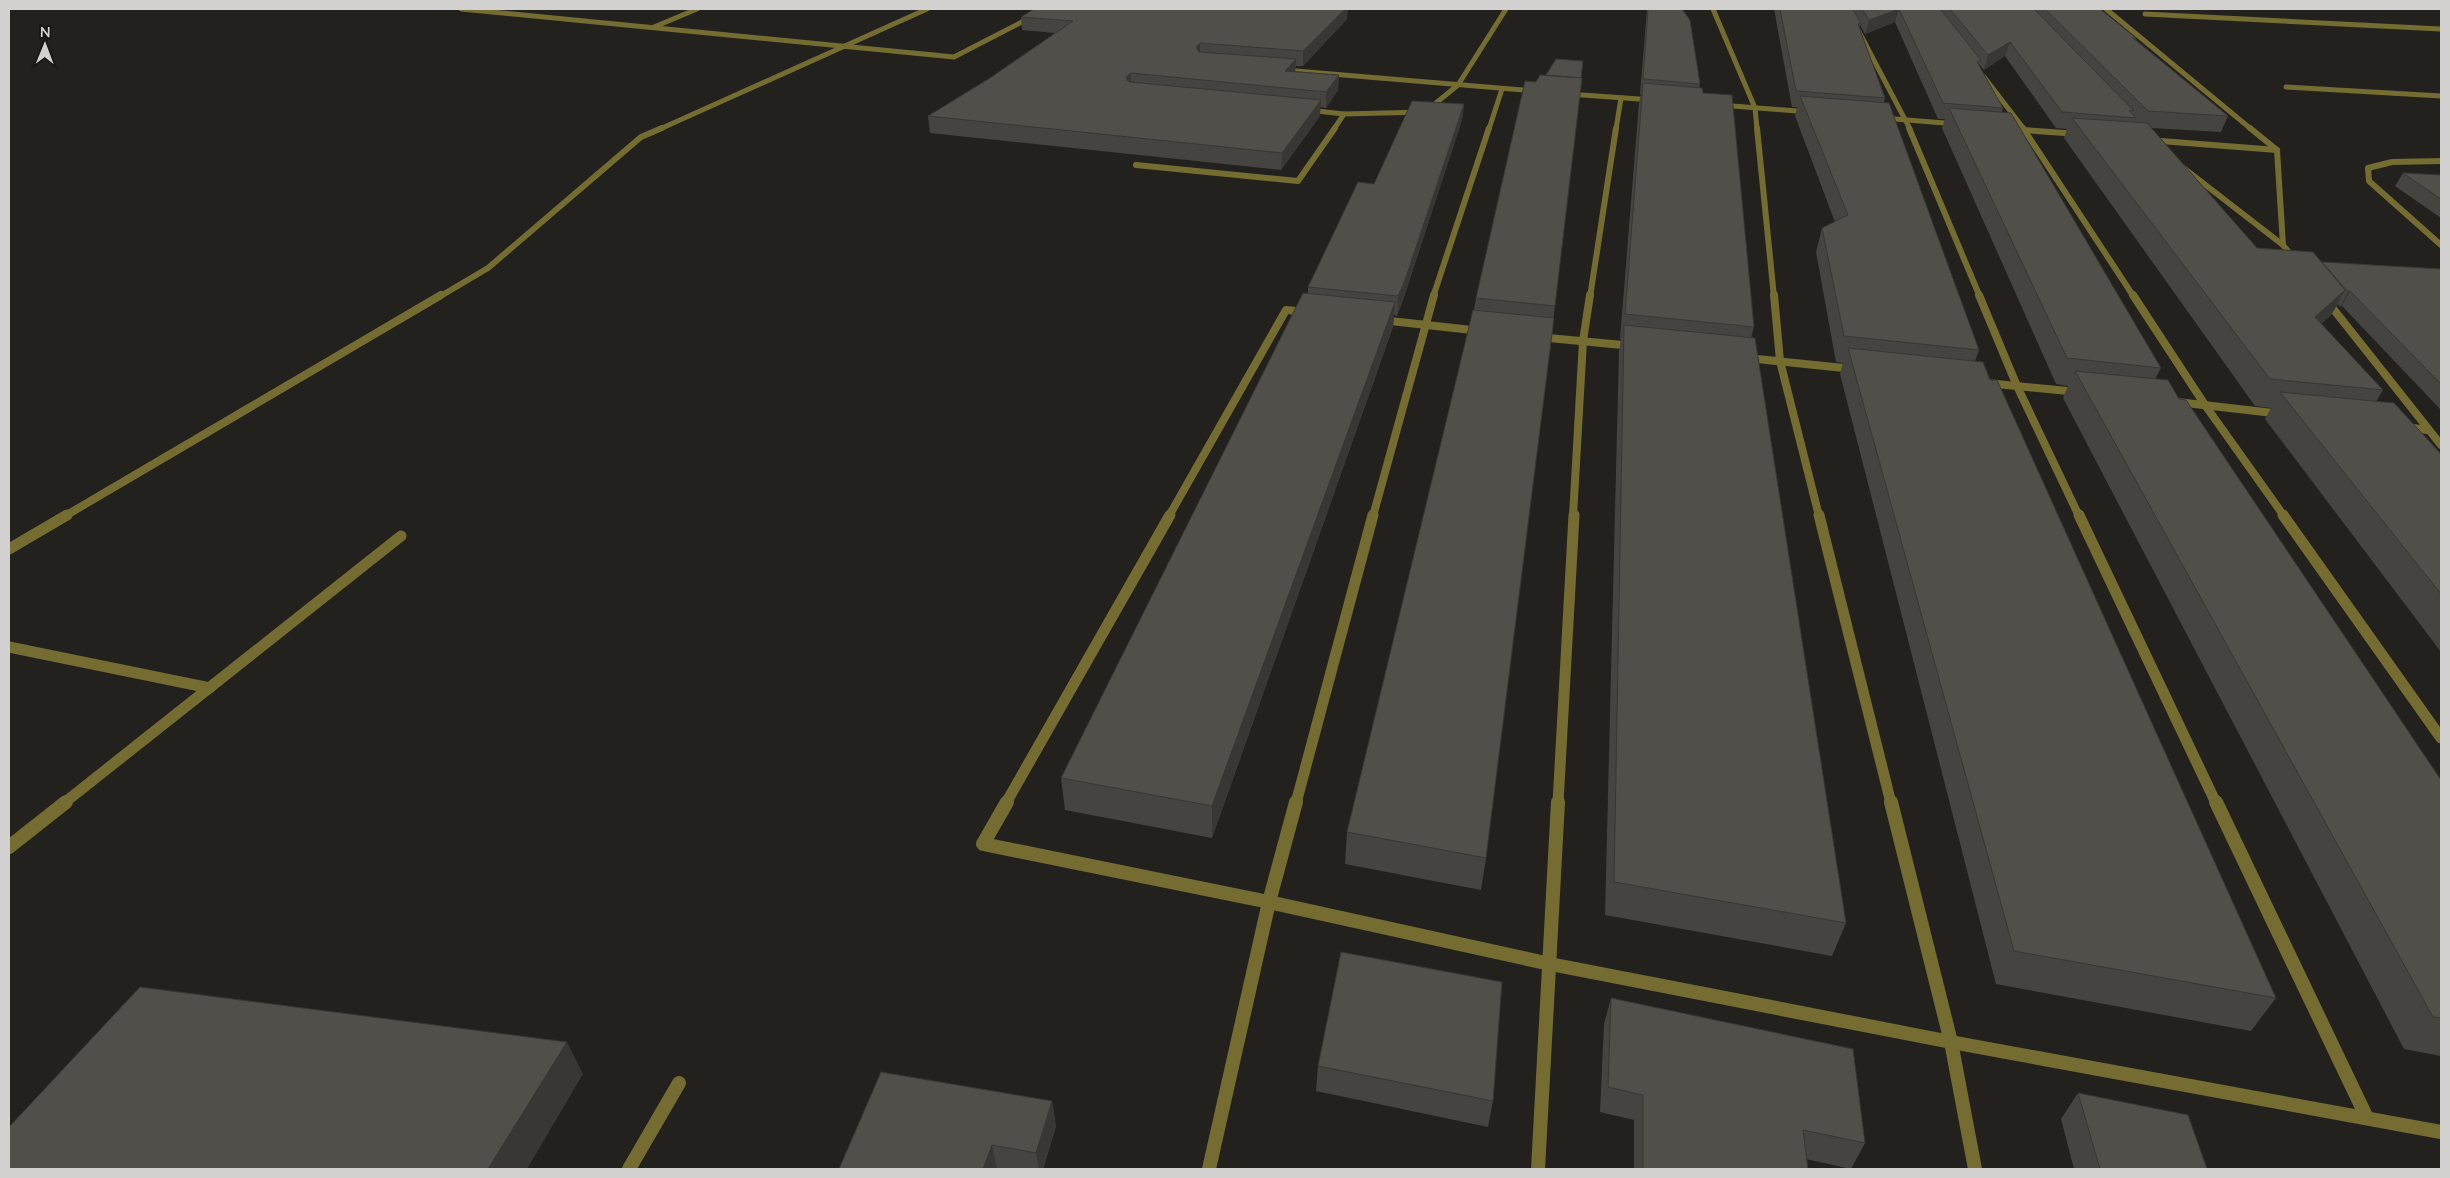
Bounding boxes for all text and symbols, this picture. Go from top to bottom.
north arrow [20,20,70,70]
text: N [40,23,51,40]

